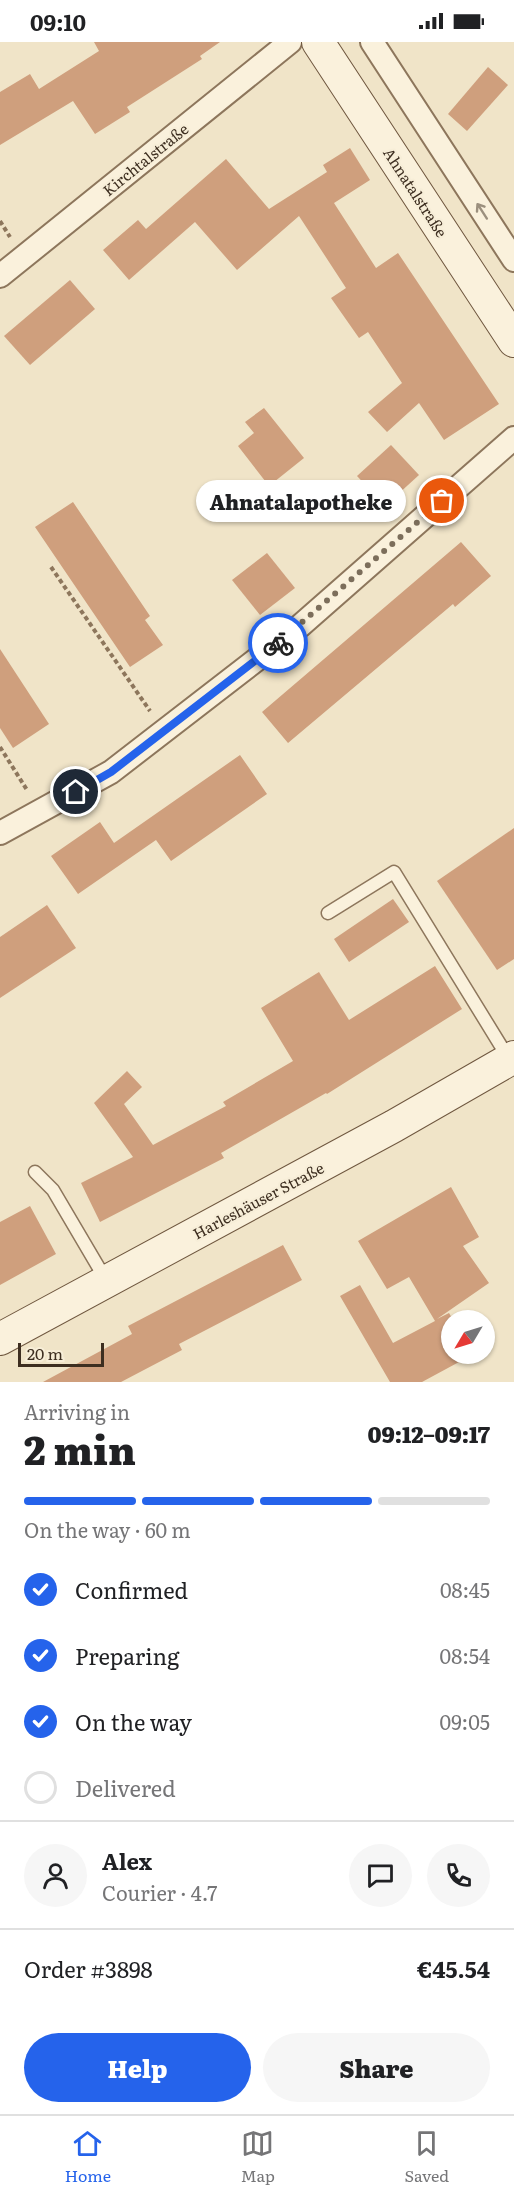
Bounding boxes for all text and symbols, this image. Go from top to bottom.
text: 09:10 [30,5,86,38]
street label: Kirchtalstraße [97,117,193,201]
street label: Ahnatalstraße [378,143,454,242]
one-way arrow [476,203,488,219]
pin [416,475,467,526]
callout: Ahnatalapotheke [196,480,406,522]
icon: bag [425,484,458,517]
text: Ahnatalapotheke [210,486,392,516]
courier [248,613,308,673]
icon: bike [262,627,295,660]
pin [50,766,101,817]
icon: home [59,775,92,808]
street label: Harleshäuser Straße [188,1156,328,1244]
north arrow [441,1310,495,1364]
map controls [441,1310,495,1364]
scale bar [18,1340,104,1368]
text: 20 m [27,1341,63,1365]
text: Arriving in [24,1396,130,1426]
text: 09:12–09:17 [367,1417,490,1450]
text: 2 min [24,1419,136,1477]
text: On the way · 60 m [24,1514,191,1544]
icon: check [24,1573,57,1606]
text: Confirmed [75,1573,188,1606]
text: 08:45 [440,1574,490,1604]
icon: check [24,1639,57,1672]
text: Preparing [75,1639,179,1672]
text: 08:54 [440,1640,490,1670]
icon: check [24,1705,57,1738]
text: On the way [75,1705,192,1738]
text: 09:05 [440,1706,490,1736]
text: Delivered [75,1771,176,1804]
button: person [24,1844,87,1907]
text: Alex [102,1844,152,1877]
button: chat [349,1844,412,1907]
button: phone [427,1844,490,1907]
text: Courier · 4.7 [102,1877,217,1907]
text: Order #3898 [24,1952,153,1985]
text: €45.54 [417,1952,490,1985]
button: Help [24,2033,251,2102]
button: Share [263,2033,490,2102]
tab: Home [65,2127,111,2187]
tab: Map [241,2127,275,2187]
tab: Saved [405,2127,449,2187]

